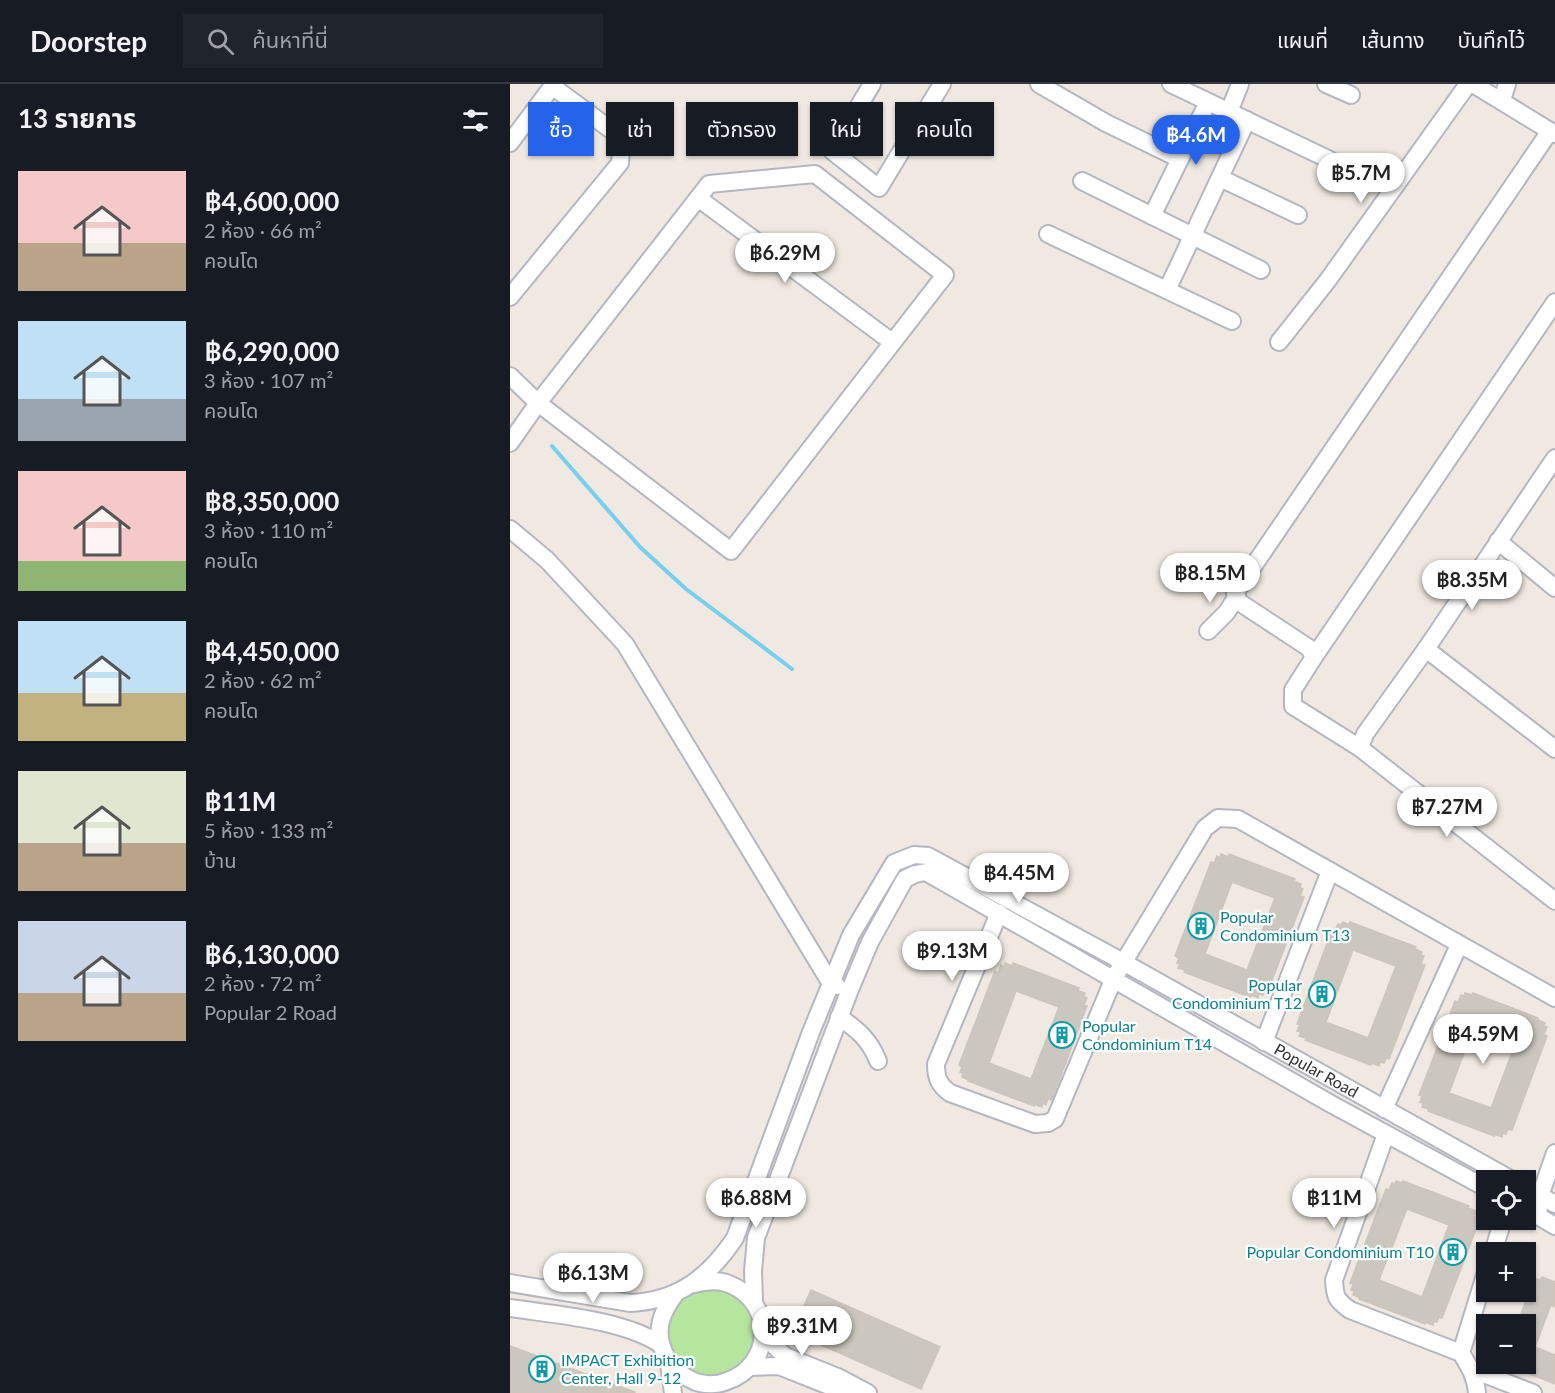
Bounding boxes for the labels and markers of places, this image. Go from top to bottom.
pin: ฿4.6M [1154,115,1238,166]
pin: ฿5.7M [1319,153,1403,204]
pin: ฿6.29M [736,233,834,284]
pin: ฿8.15M [1161,553,1259,604]
pin: ฿8.35M [1423,560,1521,611]
pin: ฿7.27M [1398,787,1496,838]
pin: ฿4.45M [970,853,1068,904]
place label: Popular Condominium T13 [1220,907,1350,944]
building icon: Popular Condominium T13 [1186,911,1216,941]
pin: ฿9.13M [903,931,1001,982]
place label: Popular Condominium T12 [1172,975,1302,1012]
building icon: Popular Condominium T12 [1307,979,1337,1009]
pin: ฿4.59M [1434,1014,1532,1065]
place label: Popular Condominium T14 [1082,1016,1212,1053]
building icon: Popular Condominium T14 [1047,1020,1077,1050]
pin: ฿6.88M [707,1178,805,1229]
pin: ฿11M [1298,1178,1370,1229]
building icon: Popular Condominium T10 [1438,1237,1468,1267]
place label: Popular Condominium T10 [1247,1242,1434,1261]
pin: ฿6.13M [544,1253,642,1304]
pin: ฿9.31M [753,1306,851,1357]
place label: IMPACT Exhibition Center, Hall 9-12 [561,1350,694,1387]
building icon: IMPACT Exhibition Center, Hall 9-12 [527,1354,557,1384]

